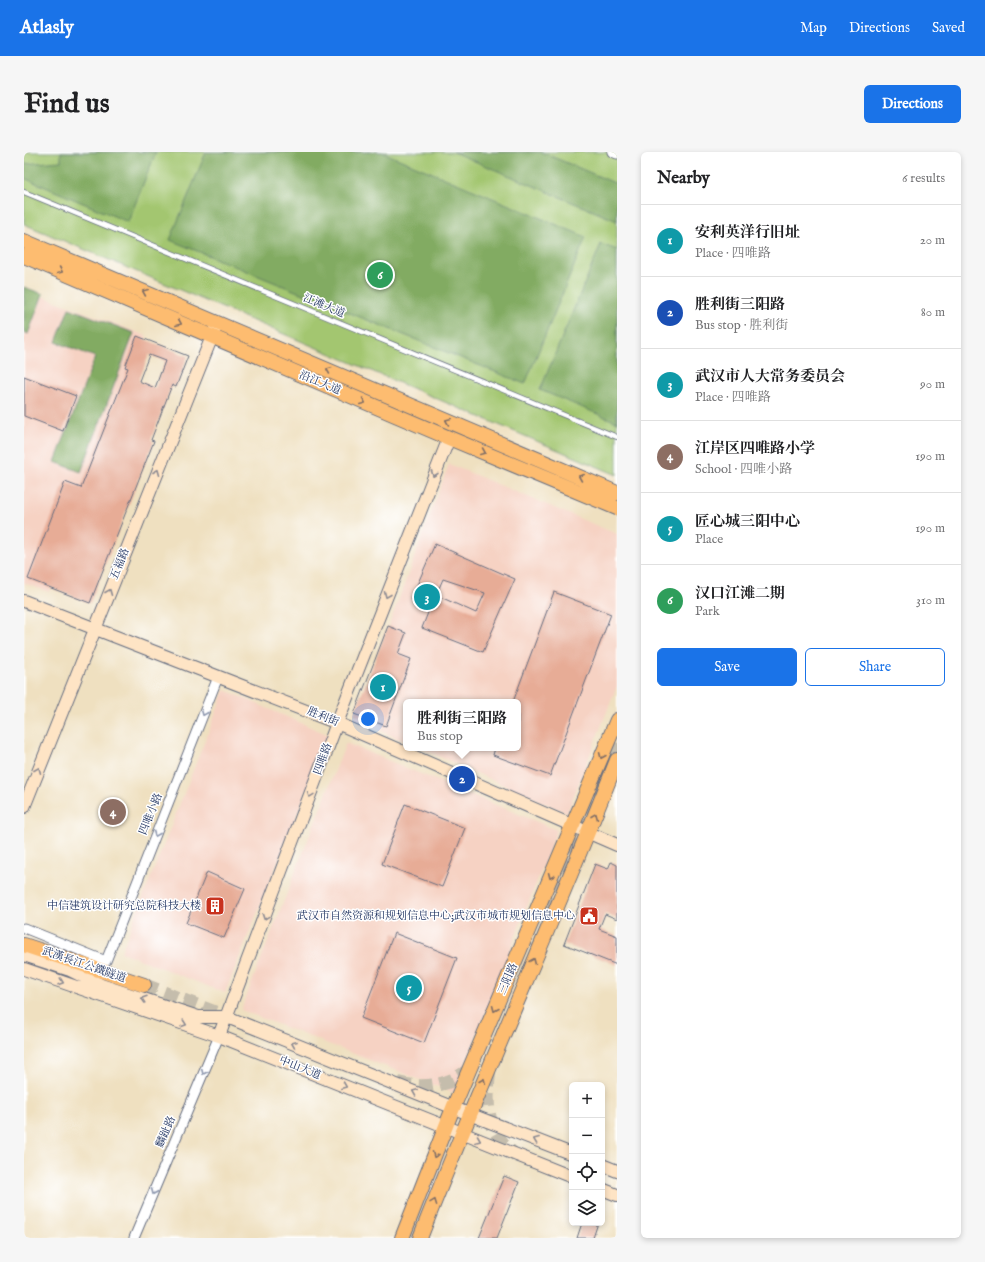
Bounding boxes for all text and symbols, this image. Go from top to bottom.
text: Atlasly [20,16,74,40]
text: Map [800,19,827,37]
text: Directions [849,19,910,37]
text: Saved [932,19,965,37]
button: Directions [864,85,961,123]
text: Find us [24,87,110,122]
text: Nearby [657,168,710,189]
text: 6 results [902,170,945,187]
text: 安利英洋行旧址 [695,223,800,242]
text: 1 [668,232,672,249]
text: 20 m [920,232,945,249]
text: Place · 四唯路 [695,245,771,262]
pin: 6 [367,260,393,290]
one-way arrow [56,267,63,275]
one-way arrow [141,289,149,297]
street label: 江滩大道 [301,291,347,321]
text: 胜利街三阳路 [695,295,785,314]
text: 2 [667,304,673,321]
text: 80 m [921,304,945,321]
text: Bus stop · 胜利街 [695,317,788,334]
one-way arrow [175,318,183,326]
one-way arrow [325,367,332,375]
text: 武汉市人大常务委员会 [695,367,845,386]
street label: 沿江大道 [297,368,343,398]
text: 3 [668,376,672,393]
text: 90 m [920,376,945,393]
text: Place · 四唯路 [695,389,771,406]
one-way arrow [359,397,366,405]
one-way arrow [445,418,453,426]
text: 江岸区四唯路小学 [695,439,815,458]
one-way arrow [479,448,486,456]
text: 4 [667,448,673,465]
text: 190 m [915,448,945,465]
text: School · 四唯小路 [695,461,792,478]
one-way arrow [153,468,161,475]
one-way arrow [431,471,439,478]
one-way arrow [578,474,585,482]
text: 匠心城三阳中心 [695,512,800,531]
text: 5 [668,520,672,537]
text: 190 m [915,520,945,537]
text: Place [695,531,723,548]
street label: 五福路 [107,546,133,582]
pin: 3 [414,582,440,612]
text: 汉口江滩二期 [695,584,785,603]
one-way arrow [104,589,112,596]
one-way arrow [383,592,391,599]
text: 6 [667,592,673,609]
text: 310 m [916,592,945,609]
text: Park [695,603,720,620]
button: Save [657,648,797,686]
button: Share [805,648,945,686]
pin: 1 [370,672,396,702]
popup [403,699,521,751]
street label: 胜利街 [305,704,341,730]
one-way arrow [200,709,208,716]
your location [358,709,378,729]
text: 胜利街三阳路 [417,709,507,728]
text: Bus stop [417,728,463,745]
street label: 四唯路 [311,741,335,777]
one-way arrow [599,752,607,760]
pin: 2 [449,764,475,794]
one-way arrow [34,767,42,774]
street label: 四唯小路 [136,791,166,837]
one-way arrow [306,792,314,799]
pin: 4 [100,797,126,827]
one-way arrow [590,812,598,819]
one-way arrow [153,830,161,837]
one-way arrow [548,873,556,880]
building icon: 中信建筑设计研究总院科技大楼 [204,895,226,917]
place label: 中信建筑设计研究总院科技大楼 [47,899,201,913]
public building icon: 武汉市自然资源和规划信息中心;武汉市城市规划信息中心 [578,905,600,927]
place label: 武汉市自然资源和规划信息中心;武汉市城市规划信息中心 [297,909,575,923]
one-way arrow [261,913,269,920]
street label: 武漢長江公鐵隧道 [40,944,128,986]
one-way arrow [529,958,537,965]
street label: 三阳路 [495,961,521,997]
pin: 5 [396,973,422,1003]
one-way arrow [57,977,64,985]
one-way arrow [141,995,148,1004]
one-way arrow [492,1005,500,1012]
one-way arrow [180,1019,187,1027]
one-way arrow [290,1040,297,1048]
street label: 中山大道 [277,1053,323,1083]
one-way arrow [201,1068,209,1075]
one-way arrow [478,1078,486,1085]
one-way arrow [339,1081,347,1089]
map controls [569,1082,605,1226]
button: + [569,1082,605,1118]
one-way arrow [411,1089,418,1097]
street label: 麟趾路 [153,1114,179,1150]
button: − [569,1118,605,1154]
one-way arrow [474,1135,481,1143]
one-way arrow [532,1136,539,1144]
one-way arrow [431,1151,439,1158]
button: locate [569,1154,605,1190]
one-way arrow [150,1188,158,1195]
button: layers [569,1190,605,1226]
one-way arrow [430,1198,438,1205]

